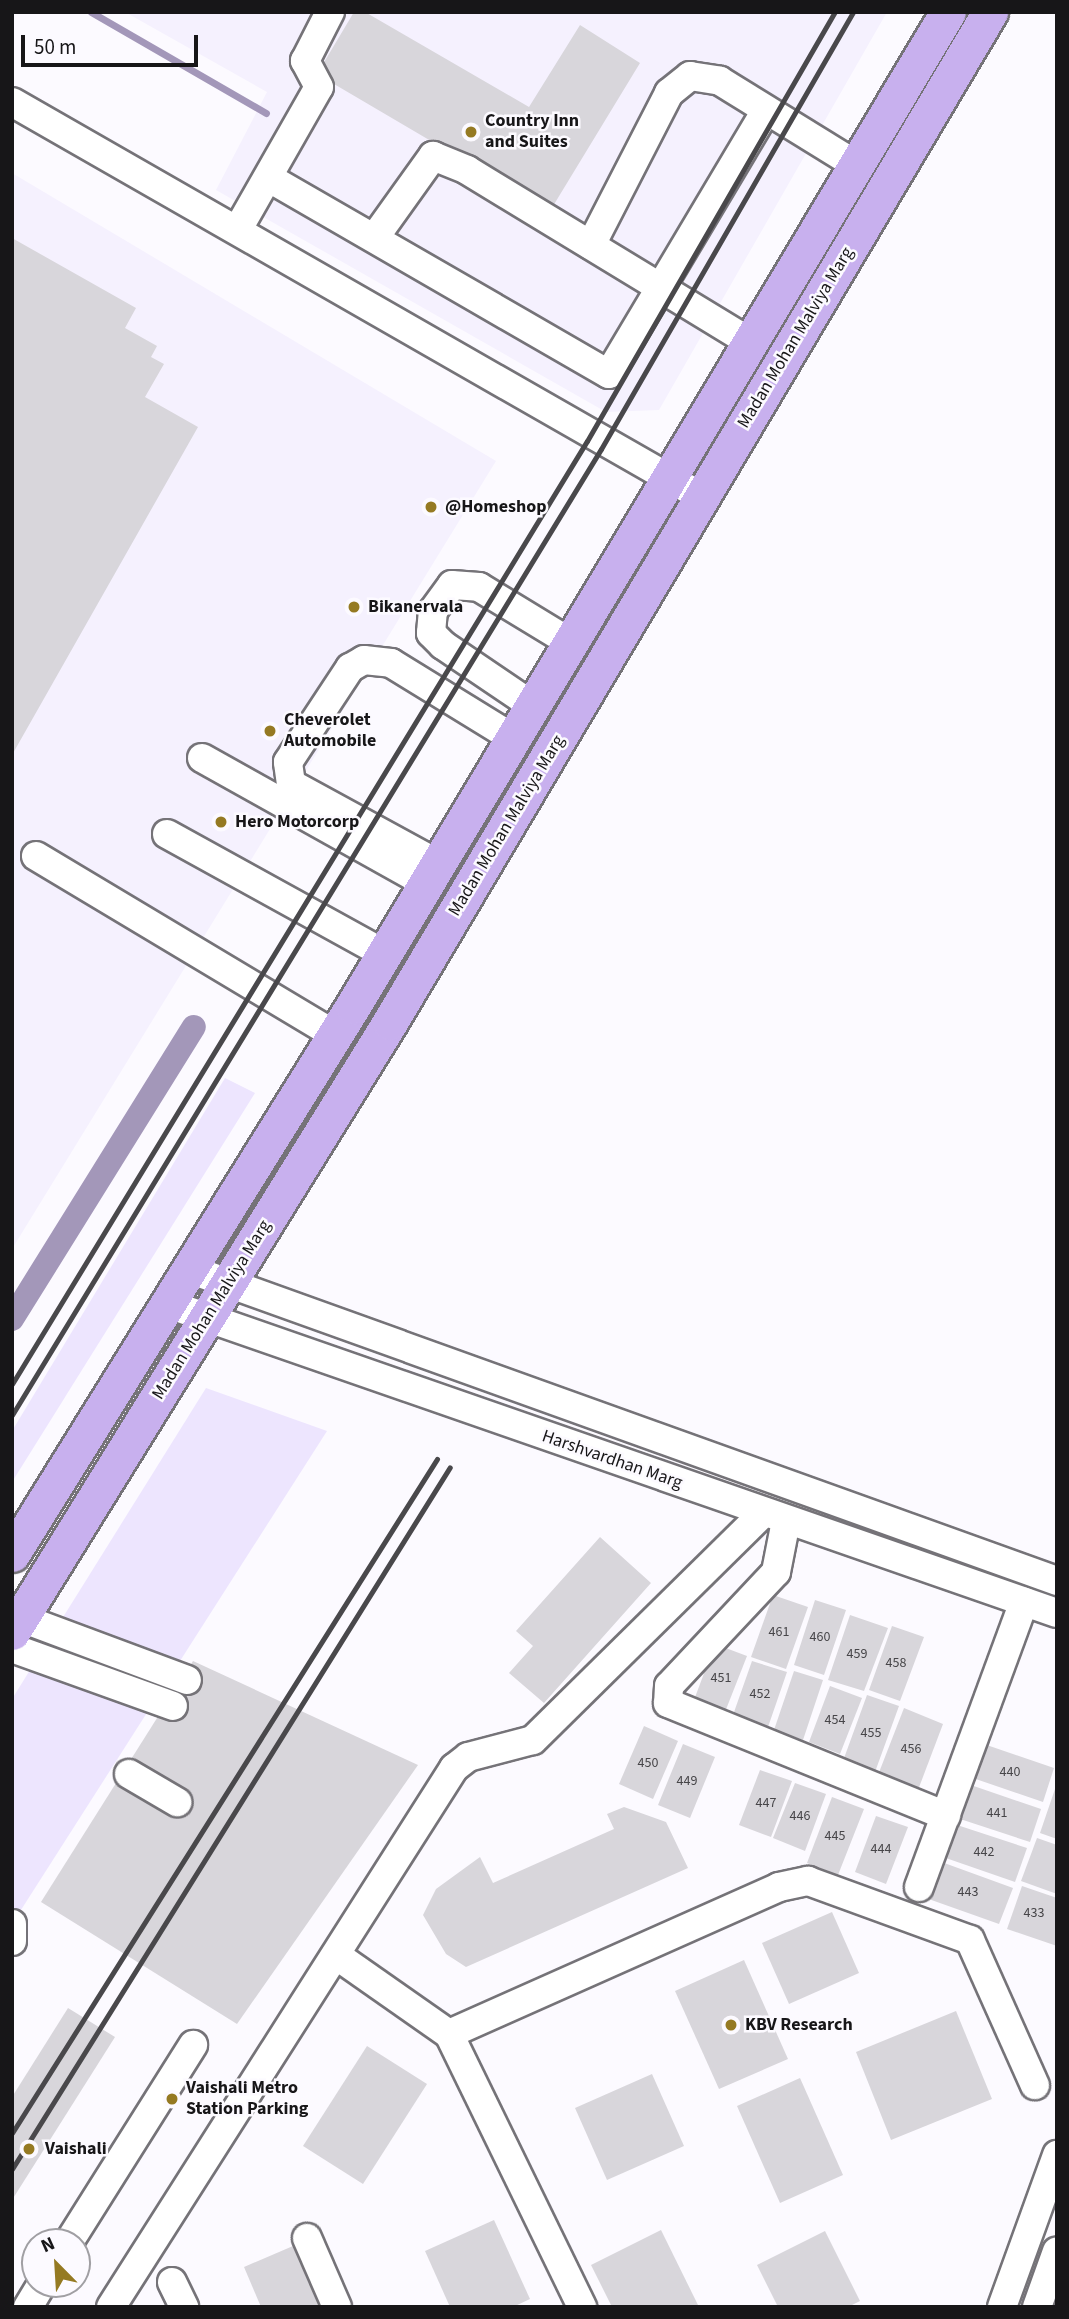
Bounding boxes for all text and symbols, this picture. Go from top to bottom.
scale bar [24,21,201,65]
text: 50 m [34,32,76,62]
place label: Country Inn and Suites [485,111,579,154]
marker: Country Inn and Suites [463,124,479,140]
street label: Madan Mohan Malviya Marg [733,244,859,432]
place label: @Homeshop [445,496,547,518]
marker: @Homeshop [423,499,439,515]
place label: Bikanervala [368,596,463,618]
marker: Bikanervala [346,599,362,615]
place label: Cheverolet Automobile [284,710,376,752]
marker: Cheverolet Automobile [262,723,278,739]
street label: Madan Mohan Malviya Marg [444,732,570,920]
place label: Hero Motorcorp [235,811,359,833]
marker: Hero Motorcorp [213,814,229,830]
street label: Madan Mohan Malviya Marg [148,1216,276,1404]
street label: Harshvardhan Marg [539,1426,685,1494]
house number: 461 [769,1624,789,1640]
house number: 460 [810,1629,830,1645]
house number: 459 [847,1646,867,1662]
house number: 458 [886,1655,906,1671]
house number: 451 [711,1670,731,1686]
house number: 452 [750,1686,770,1702]
house number: 454 [825,1712,845,1728]
house number: 455 [861,1725,881,1741]
house number: 456 [901,1741,921,1757]
house number: 450 [638,1755,658,1771]
house number: 440 [1000,1764,1020,1780]
house number: 449 [677,1773,697,1789]
house number: 447 [756,1795,776,1811]
house number: 441 [987,1805,1007,1821]
house number: 446 [790,1808,810,1824]
house number: 445 [825,1828,845,1844]
house number: 444 [871,1841,891,1857]
house number: 442 [974,1844,994,1860]
house number: 443 [958,1884,978,1900]
house number: 433 [1024,1905,1044,1921]
place label: KBV Research [745,2014,853,2036]
marker: KBV Research [723,2017,739,2033]
place label: Vaishali Metro Station Parking [186,2078,308,2120]
marker: Vaishali Metro Station Parking [164,2091,180,2107]
place label: Vaishali [45,2138,107,2160]
marker: Vaishali [19,2139,39,2159]
north arrow [21,2228,91,2298]
text: N [37,2230,59,2260]

